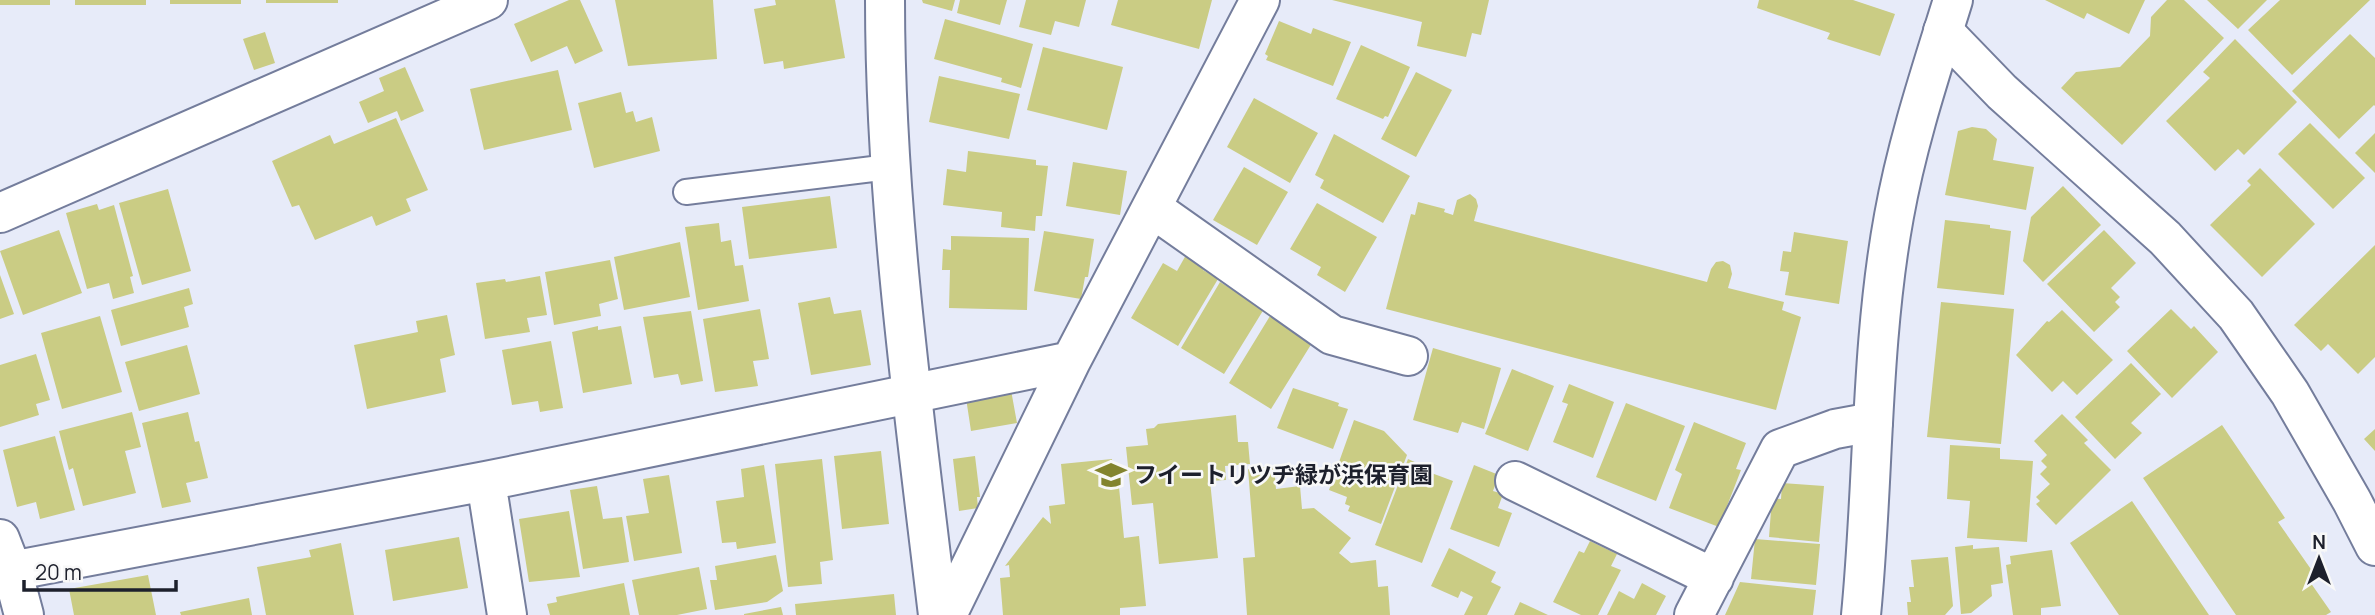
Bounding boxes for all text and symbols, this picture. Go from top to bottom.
school or university icon: フイートリツヂ緑が浜保育園 [1094,458,1128,492]
place label: フイートリツヂ緑が浜保育園 [1134,458,1433,490]
north arrow [2284,524,2354,594]
text: N [2312,529,2326,555]
scale bar [24,548,177,592]
text: 20 m [35,558,82,586]

